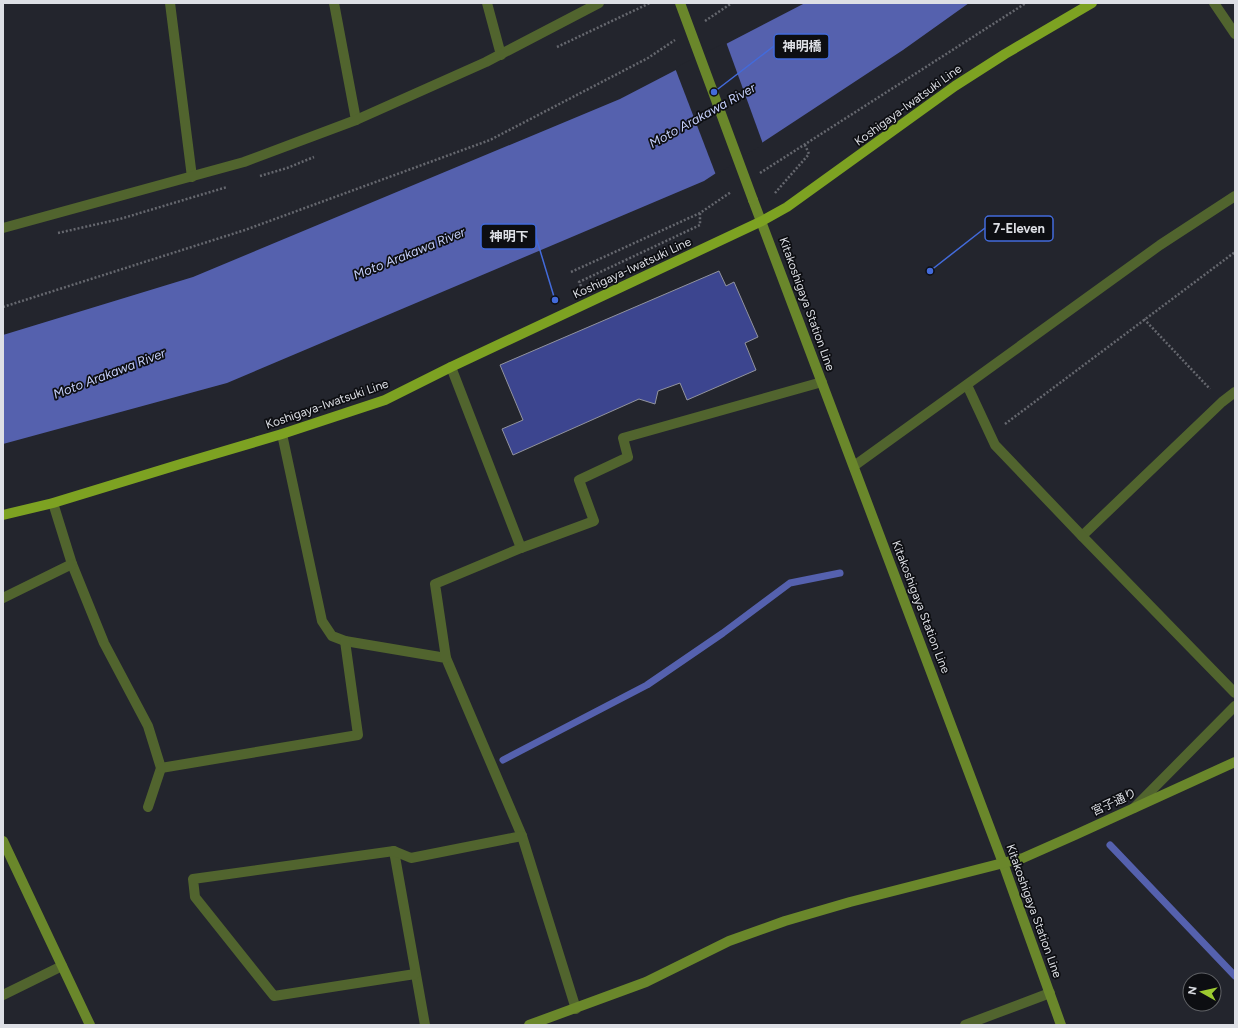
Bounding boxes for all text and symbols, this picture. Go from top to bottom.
callout: 神明橋 [774,34,829,59]
text: 神明橋 [782,39,822,54]
street label: Koshigaya-Iwatsuki Line [852,61,965,149]
water label: Moto Arakawa River [646,80,759,151]
callout: 7-Eleven [985,216,1053,241]
text: 7-Eleven [993,221,1045,236]
water label: Moto Arakawa River [351,224,468,283]
callout: 神明下 [481,224,536,249]
text: 神明下 [489,229,529,244]
street label: Koshigaya-Iwatsuki Line [571,234,694,302]
street label: Kitakoshigaya Station Line [776,235,838,373]
water label: Moto Arakawa River [51,345,168,402]
street label: Koshigaya-Iwatsuki Line [264,376,391,432]
street label: Kitakoshigaya Station Line [889,539,953,676]
street label: 宮子通り [1089,786,1139,818]
street label: Kitakoshigaya Station Line [1003,842,1065,980]
north arrow [1182,972,1222,1012]
text: N [1186,986,1200,996]

